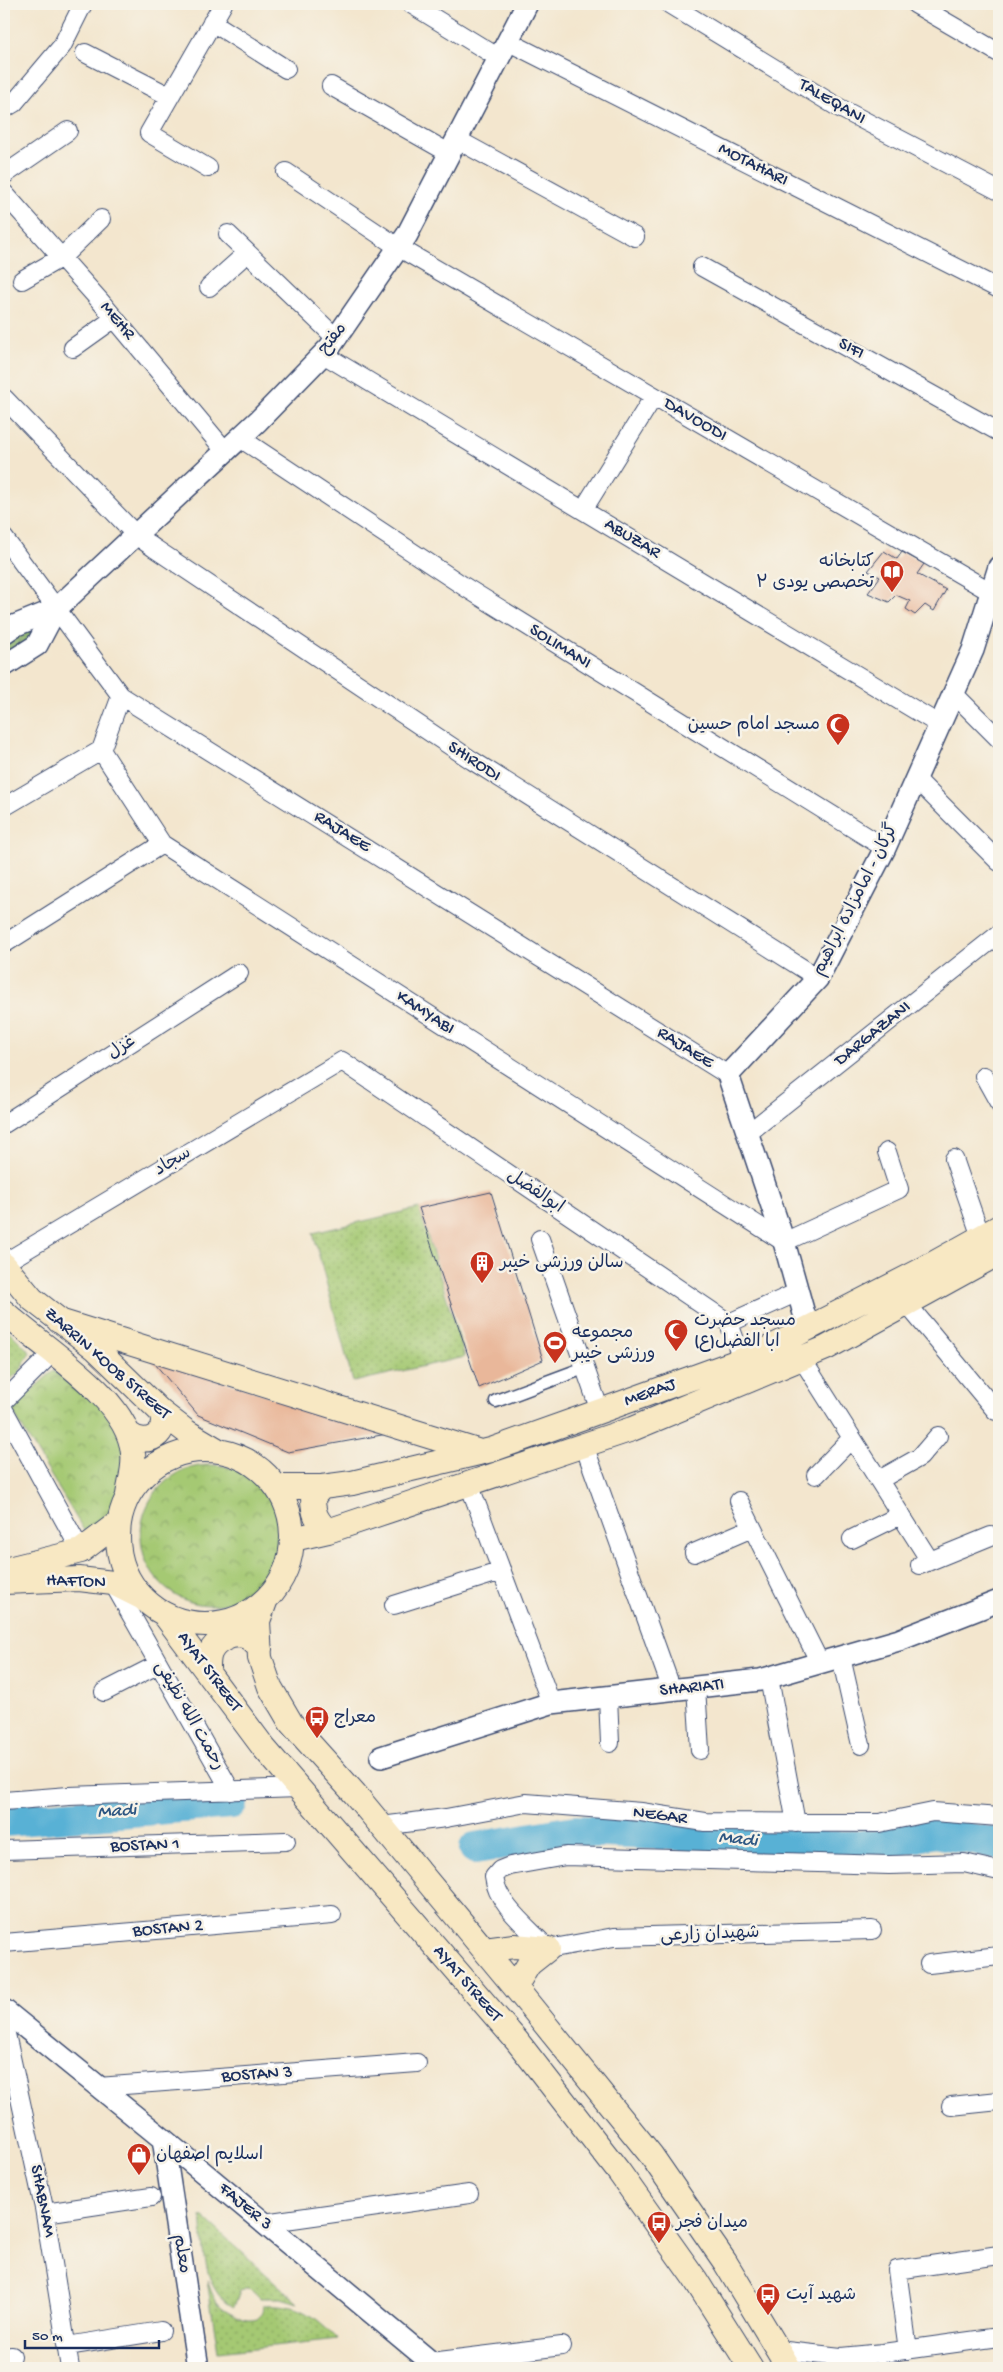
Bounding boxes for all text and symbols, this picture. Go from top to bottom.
street label: TALEQANI [794,74,869,130]
street label: MOTAHARI [715,139,791,191]
street label: MEHR [95,298,139,345]
street label: مفتح [314,319,352,359]
street label: SIFI [834,333,868,365]
street label: DAVOODI [659,393,731,447]
street label: ABUZAR [600,514,664,564]
place label: کتابخانه تخصصی یودی ۲ [756,552,875,594]
library icon: کتابخانه تخصصی یودی ۲ [879,559,905,593]
street label: SOLIMANI [525,620,595,674]
mosque icon: مسجد امام حسین [825,712,851,746]
place label: مسجد امام حسین [688,715,820,737]
street label: SHIRODI [443,737,505,787]
street label: RAJAEE [310,806,375,858]
street label: گرکان - امامزاده ابراهیم [807,819,904,980]
street label: KAMYABI [392,986,458,1040]
street label: DARGAZANI [830,997,915,1072]
street label: RAJAEE [653,1022,718,1074]
street label: غزل [104,1031,140,1065]
street label: سجاد [151,1143,195,1181]
street label: ابوالفضل [503,1165,567,1219]
building icon: سالن ورزشی خیبر [469,1250,495,1284]
place label: سالن ورزشی خیبر [498,1253,624,1274]
street label: ZARRIN KOOB STREET [40,1303,175,1425]
place label: مسجد حضرت ابا الفضل(ع) [694,1311,796,1353]
mosque icon: مسجد حضرت ابا الفضل(ع) [663,1318,689,1352]
place label: مجموعه ورزشی خیبر [570,1323,655,1365]
sports icon: مجموعه ورزشی خیبر [542,1330,568,1364]
street label: MERAJ [621,1374,680,1412]
street label: HAFTON [46,1570,106,1594]
street label: AYAT STREET [172,1628,247,1717]
street label: رحمت الله نظیفی [149,1658,229,1774]
street label: SHARIATI [659,1674,725,1702]
bus stop icon: معراج [304,1705,330,1739]
place label: معراج [334,1708,376,1729]
water label: Madi [97,1799,139,1825]
street label: NEGAR [632,1802,689,1830]
water label: Madi [717,1827,760,1854]
street label: BOSTAN 1 [109,1834,180,1858]
street label: BOSTAN 2 [131,1915,204,1943]
street label: شهیدان زارعی [660,1923,760,1947]
street label: AYAT STREET [428,1941,507,2027]
street label: BOSTAN 3 [220,2062,293,2088]
shop icon: اسلایم اصفهان [126,2142,152,2176]
place label: اسلایم اصفهان [156,2145,263,2167]
street label: SHABNAM [25,2163,59,2239]
street label: FAJER 3 [213,2178,276,2235]
bus stop icon: میدان فجر [646,2210,672,2244]
place label: میدان فجر [674,2213,748,2234]
street label: معلم [167,2233,194,2275]
bus stop icon: شهید آیت [755,2282,781,2316]
place label: شهید آیت [786,2284,856,2306]
scale bar [25,2317,159,2349]
text: 50 m [32,2328,63,2346]

